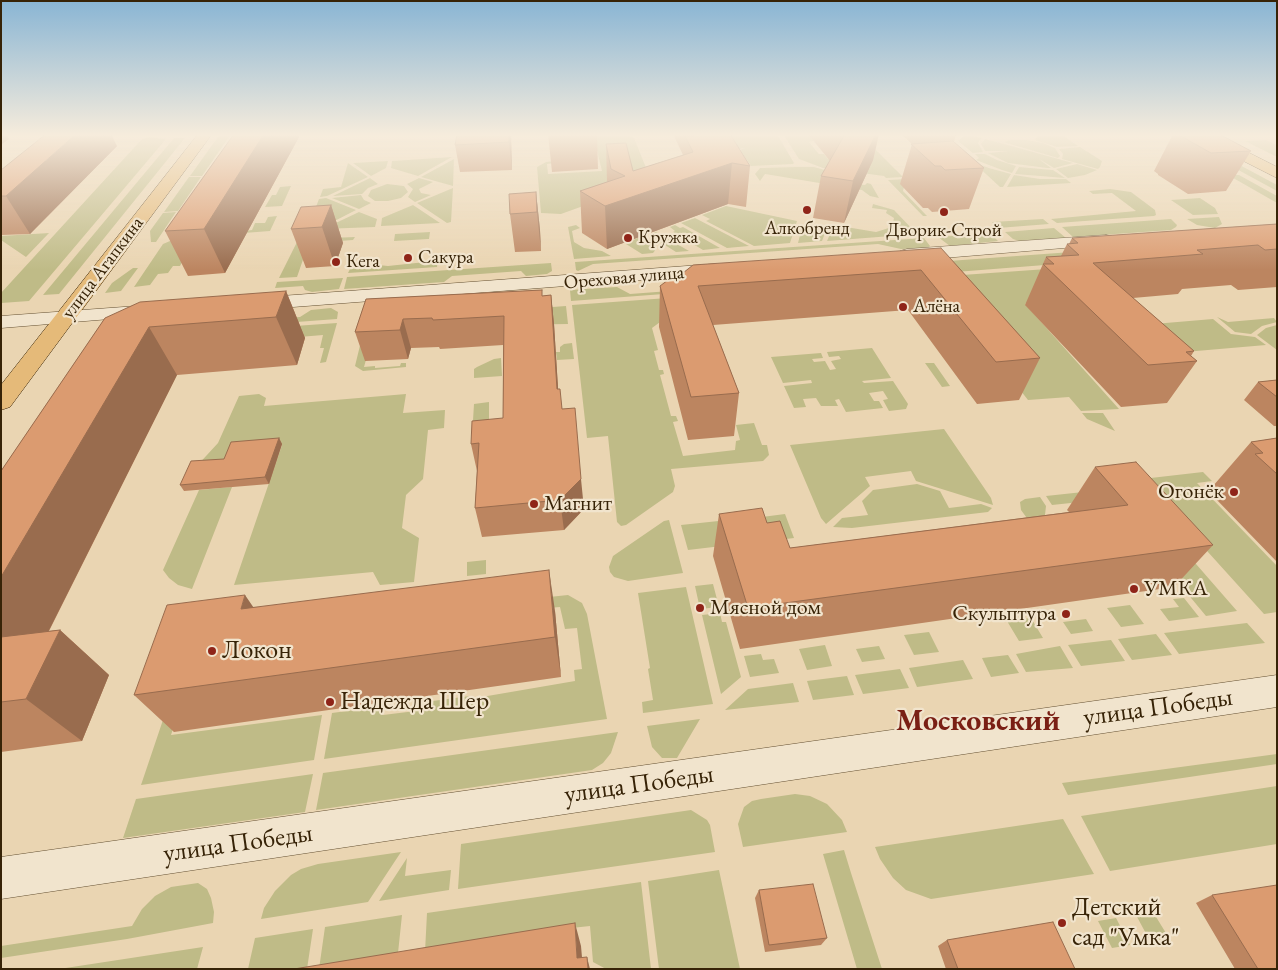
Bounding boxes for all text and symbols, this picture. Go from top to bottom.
marker: Алкобренд [801,204,813,216]
marker: Дворик-Строй [938,206,950,218]
street label: улица Агапкина [57,213,149,323]
place label: Алкобренд [764,218,850,240]
place label: Дворик-Строй [886,220,1002,242]
place label: Кружка [638,227,698,249]
marker: Кружка [622,232,634,244]
place label: Сакура [418,247,474,269]
place label: Кега [346,251,380,273]
marker: Сакура [402,252,414,264]
marker: Кега [330,256,342,268]
street label: Ореховая улица [563,261,685,295]
place label: Алёна [913,296,960,318]
marker: Алёна [897,301,909,313]
place label: Огонёк [1158,479,1224,505]
marker: Огонёк [1228,486,1240,498]
place label: Магнит [544,491,612,517]
marker: Магнит [528,498,540,510]
place label: УМКА [1144,576,1208,602]
marker: УМКА [1128,583,1140,595]
place label: Мясной дом [710,595,821,621]
place label: Скульптура [952,601,1056,627]
marker: Мясной дом [694,602,706,614]
marker: Скульптура [1060,608,1072,620]
place label: Локон [222,635,292,667]
marker: Локон [206,645,218,657]
street label: улица Победы [1081,682,1235,734]
place label: Надежда Шер [340,686,489,718]
marker: Надежда Шер [324,696,336,708]
district label: Московский [896,704,1060,740]
street label: улица Победы [562,759,716,811]
street label: улица Победы [161,818,315,870]
place label: Детский сад "Умка" [1072,892,1180,954]
marker: Детский сад "Умка" [1056,917,1068,929]

